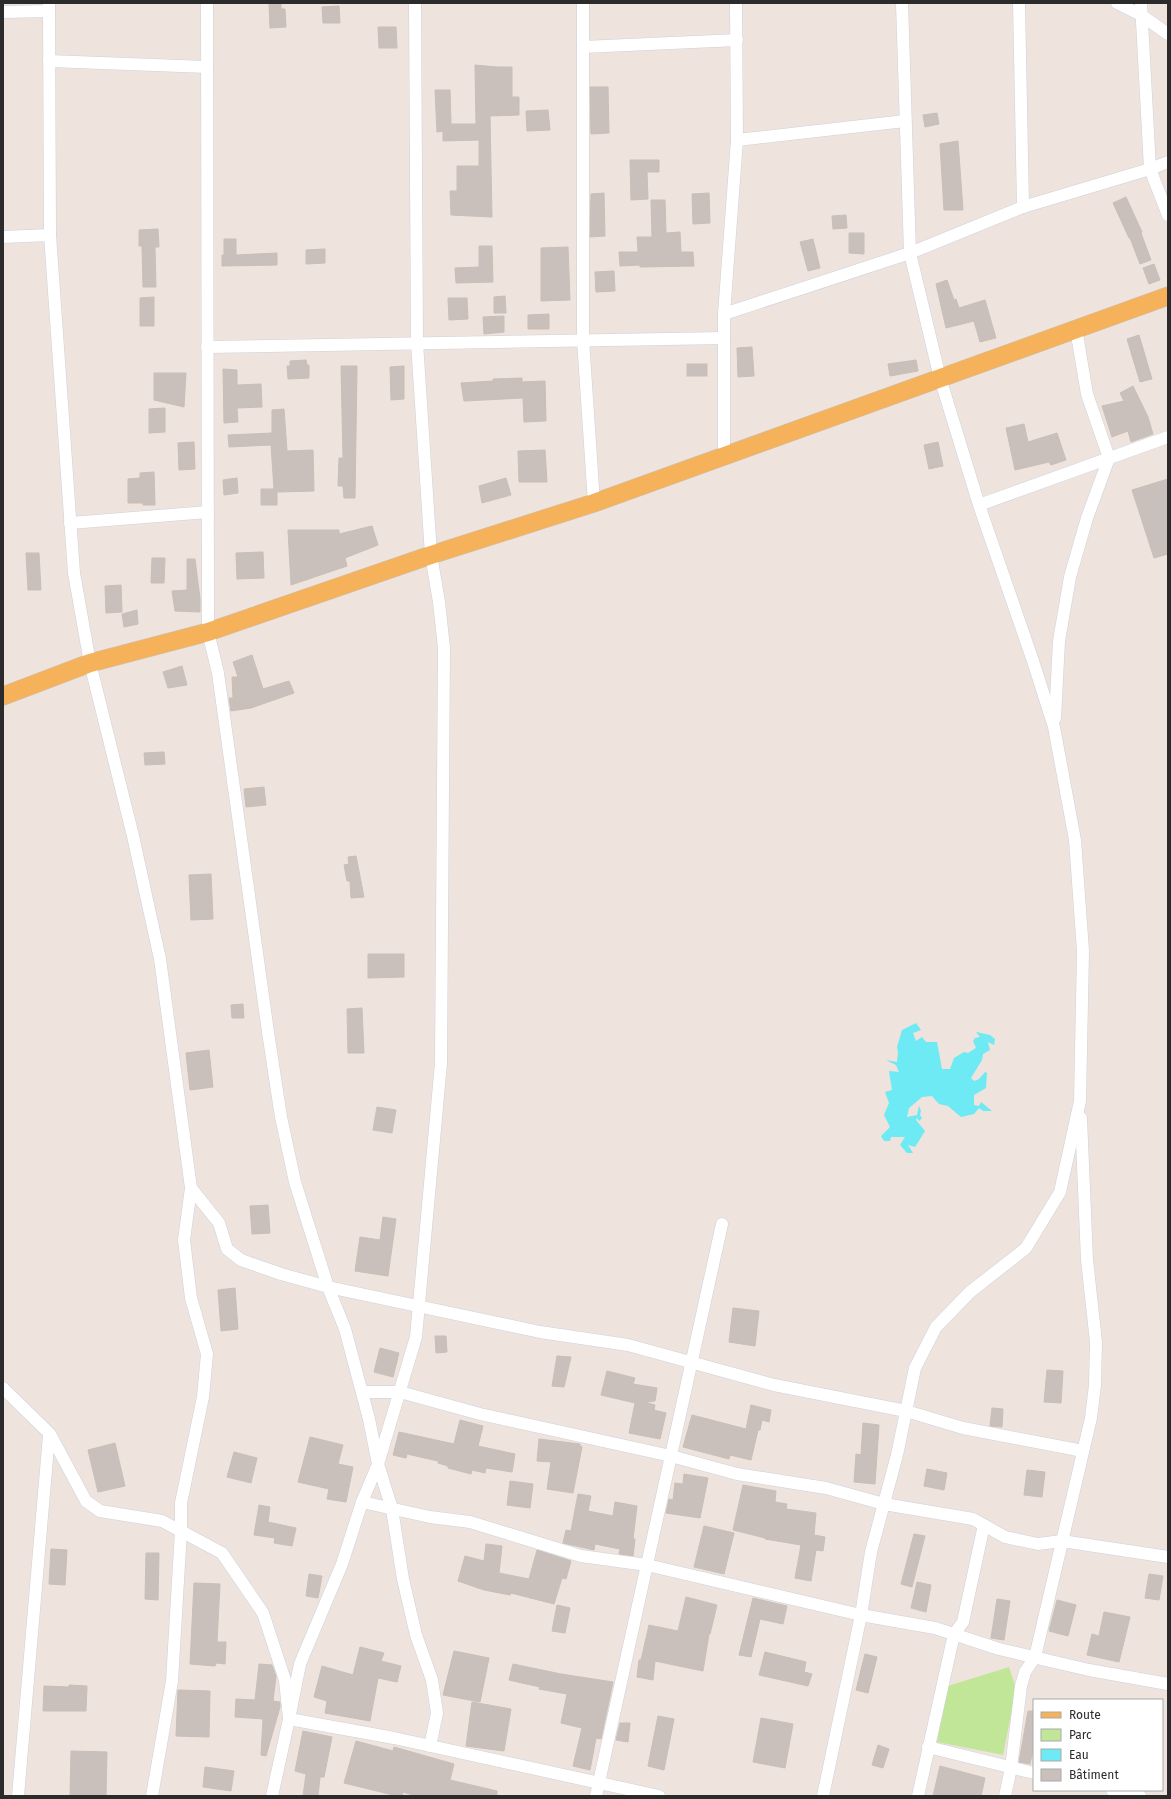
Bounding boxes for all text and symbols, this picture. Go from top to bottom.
legend [1033,1699,1163,1791]
text: Route [1069,1708,1101,1722]
text: Parc [1069,1728,1092,1742]
text: Eau [1069,1748,1089,1762]
text: Bâtiment [1069,1768,1119,1782]

